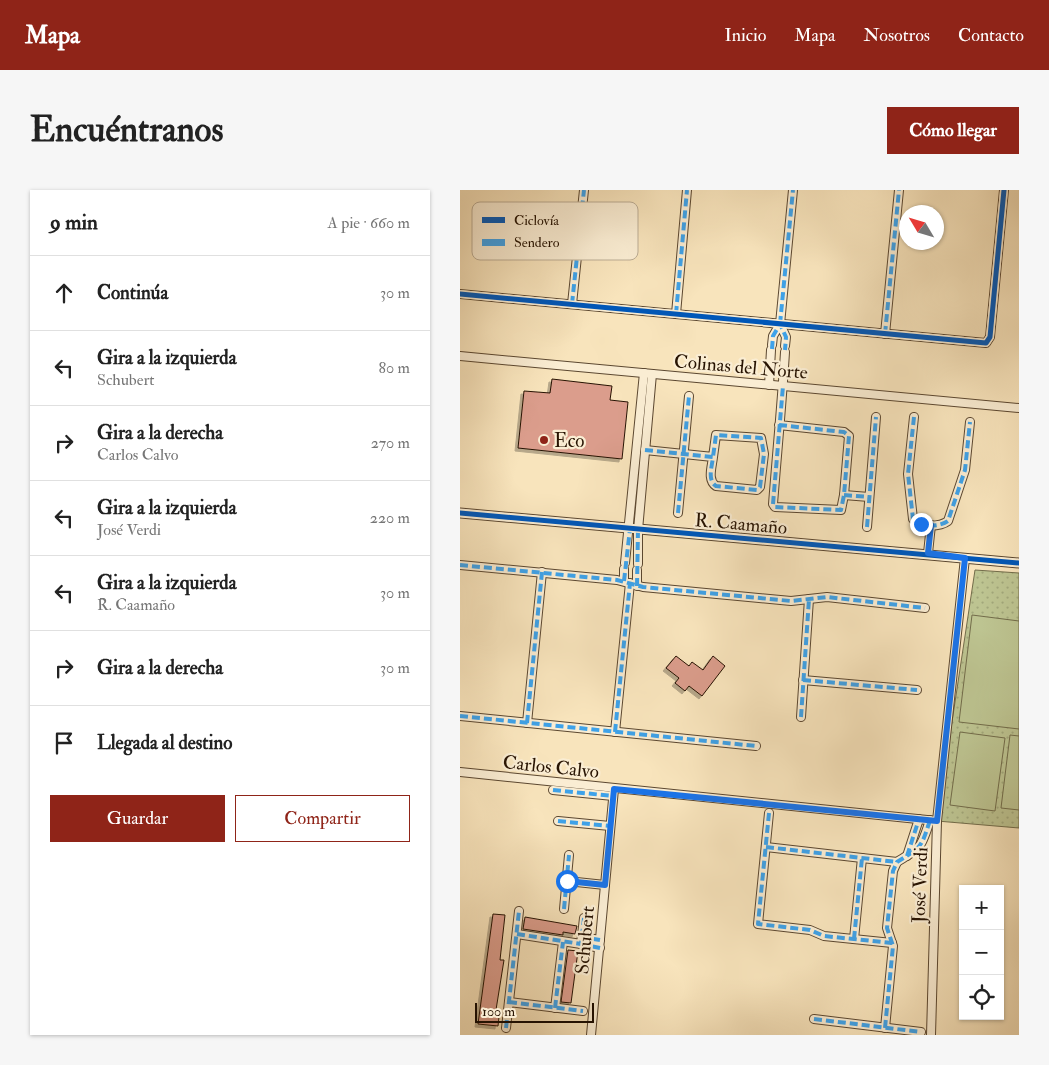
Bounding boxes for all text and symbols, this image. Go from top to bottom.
text: Mapa [25,20,80,51]
text: Inicio [724,24,766,47]
text: Mapa [794,24,836,47]
text: Nosotros [864,24,930,47]
text: Contacto [958,24,1024,47]
button: Cómo llegar [887,107,1019,154]
text: Encuéntranos [30,108,223,152]
legend [472,202,638,260]
north arrow [899,205,944,250]
text: 9 min [50,209,98,236]
text: Ciclovía [514,212,559,229]
text: A pie · 660 m [328,213,410,233]
text: Sendero [514,234,560,251]
icon: ahead [50,279,78,307]
text: Continúa [97,281,168,305]
text: 30 m [380,283,410,303]
text: Gira a la izquierda [97,346,236,370]
street label: Colinas del Norte [673,349,809,385]
icon: left [50,354,78,382]
text: 80 m [379,358,410,378]
text: Schubert [97,370,155,390]
text: Gira a la derecha [97,421,223,445]
icon: right [50,429,78,457]
place label: Eco [554,429,584,453]
text: 270 m [371,433,410,453]
marker: Eco [538,434,550,446]
text: Carlos Calvo [97,445,178,465]
text: Gira a la izquierda [97,496,236,520]
icon: left [50,504,78,532]
text: 220 m [370,508,410,528]
street label: R. Caamaño [694,508,788,540]
route end [910,513,933,536]
text: José Verdi [97,520,161,540]
text: Gira a la izquierda [97,571,236,595]
icon: left [50,579,78,607]
text: 30 m [380,583,410,603]
text: R. Caamaño [97,595,175,615]
icon: right [50,654,78,682]
text: Gira a la derecha [97,656,223,680]
text: 30 m [380,658,410,678]
icon: arrive [50,729,78,757]
text: Llegada al destino [97,731,232,755]
street label: Carlos Calvo [502,750,600,784]
button: Guardar [50,795,225,842]
button: Compartir [235,795,410,842]
street label: José Verdi [907,847,933,924]
route start [556,870,579,893]
map controls [959,885,1004,1020]
button: + [959,885,1004,930]
street label: Schubert [570,905,600,975]
button: − [959,930,1004,975]
button: locate [959,975,1004,1020]
scale bar [475,1000,594,1023]
text: 100 m [482,1003,515,1020]

